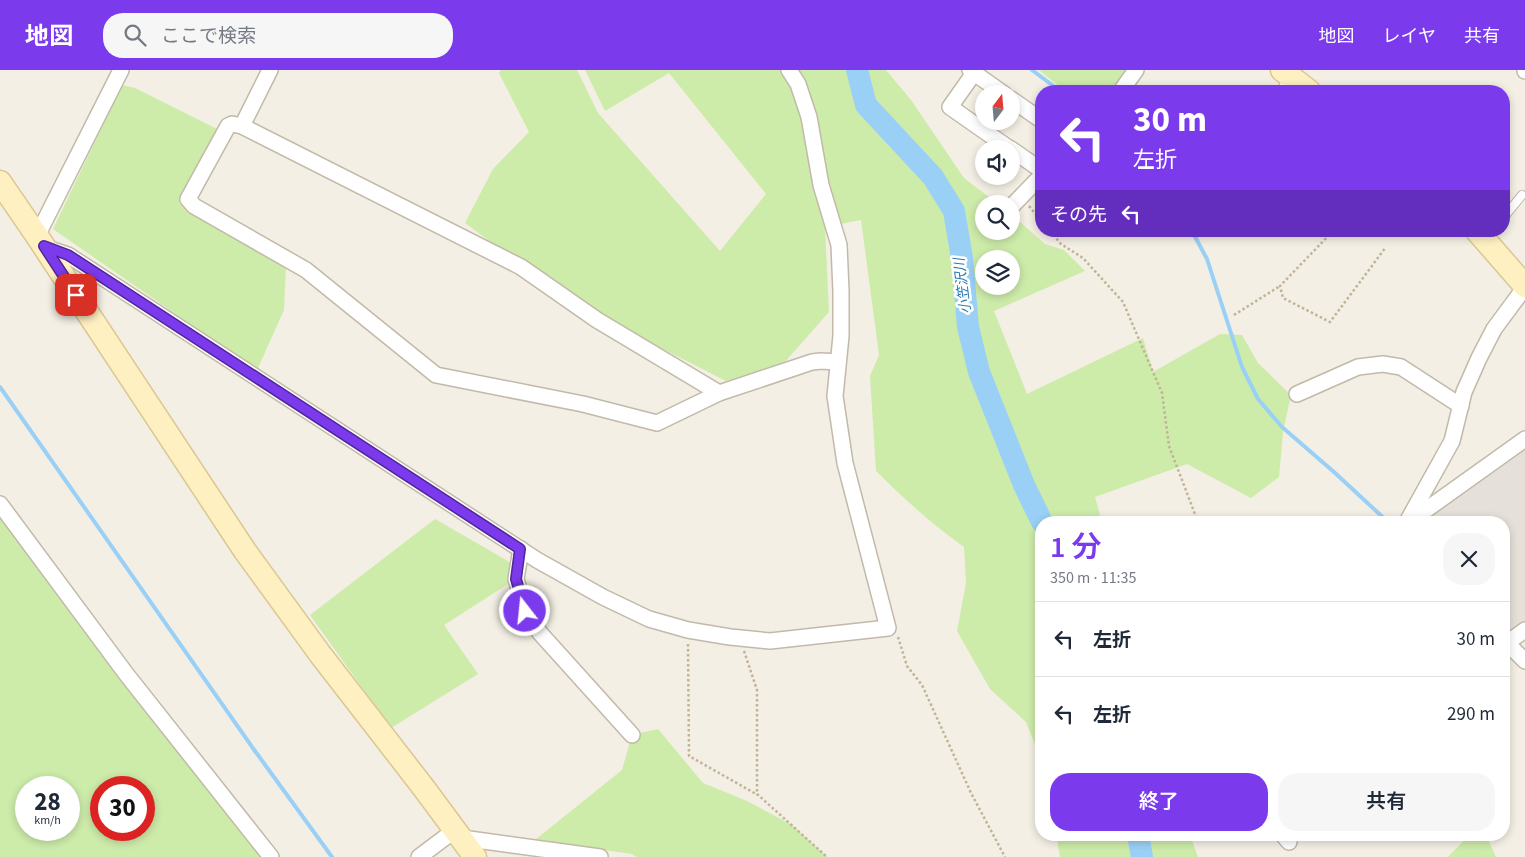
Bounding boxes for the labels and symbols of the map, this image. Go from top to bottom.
north arrow [975,85,1020,130]
water label: 小笠沢川 [949,255,976,315]
pin [55,274,97,316]
position arrow [498,584,550,636]
speed limit sign: 30 [90,776,155,841]

